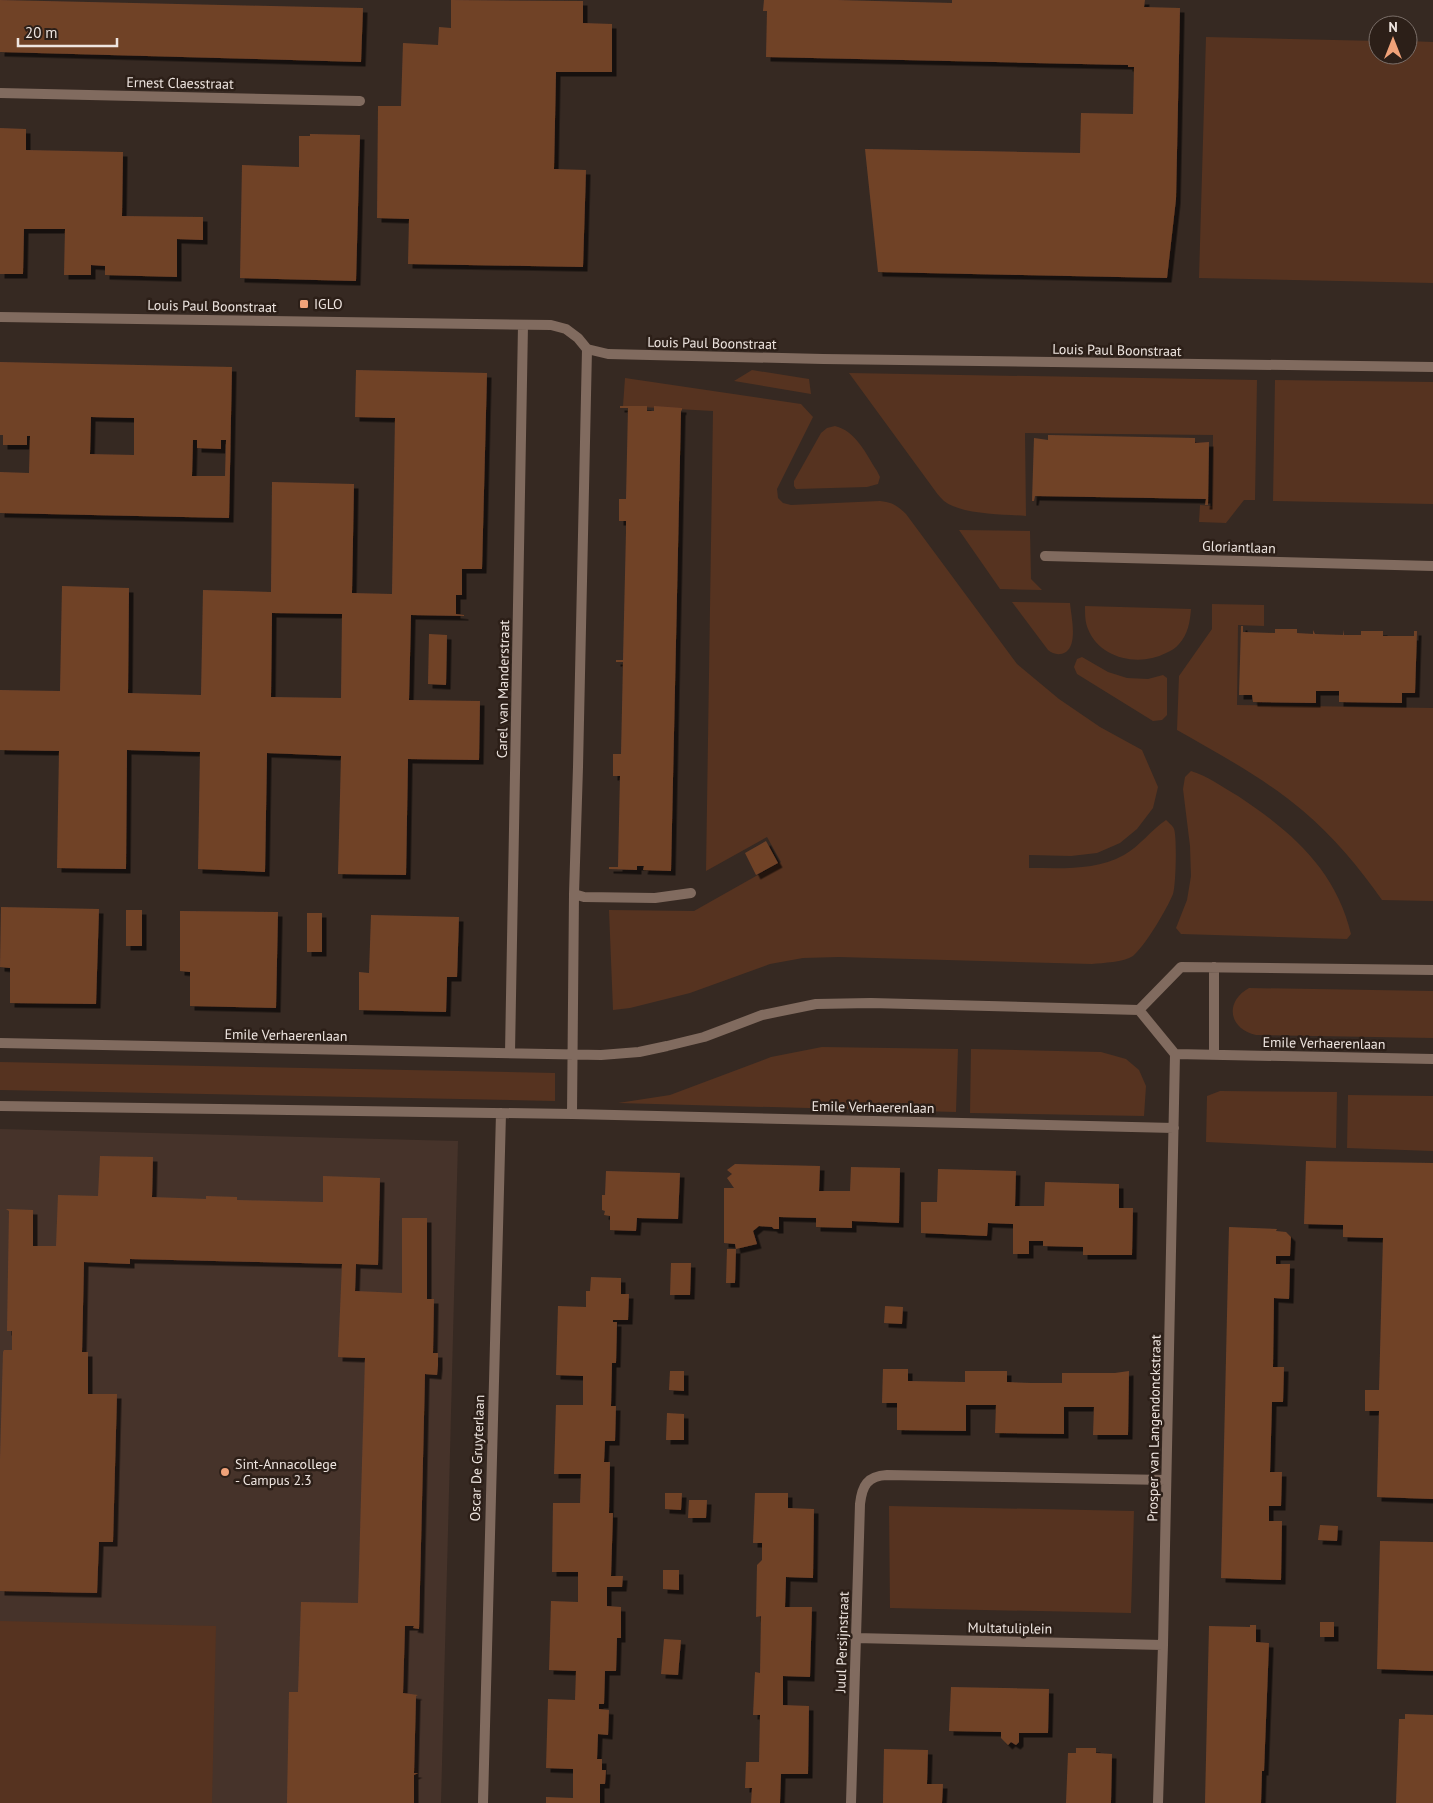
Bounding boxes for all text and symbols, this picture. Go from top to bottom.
scale bar [18,15,116,47]
north arrow [1368,15,1418,65]
text: N [1388,18,1398,36]
text: 20 m [25,23,58,42]
street label: Ernest Claesstraat [126,73,234,93]
place label: IGLO [314,295,343,313]
street label: Louis Paul Boonstraat [147,296,277,316]
marker: IGLO [298,298,310,310]
street label: Louis Paul Boonstraat [647,333,777,353]
street label: Louis Paul Boonstraat [1052,340,1182,360]
street label: Gloriantlaan [1202,537,1276,557]
street label: Carel van Manderstraat [493,619,513,758]
street label: Emile Verhaerenlaan [224,1025,348,1045]
street label: Emile Verhaerenlaan [1262,1033,1386,1053]
street label: Emile Verhaerenlaan [811,1097,935,1117]
street label: Prosper van Langendonckstraat [1143,1334,1165,1522]
street label: Oscar De Gruyterlaan [466,1394,488,1522]
place label: Sint-Annacollege - Campus 2.3 [235,1455,337,1489]
marker: Sint-Annacollege - Campus 2.3 [219,1466,231,1478]
street label: Juul Persijnstraat [831,1591,853,1694]
street label: Multatuliplein [967,1618,1053,1638]

